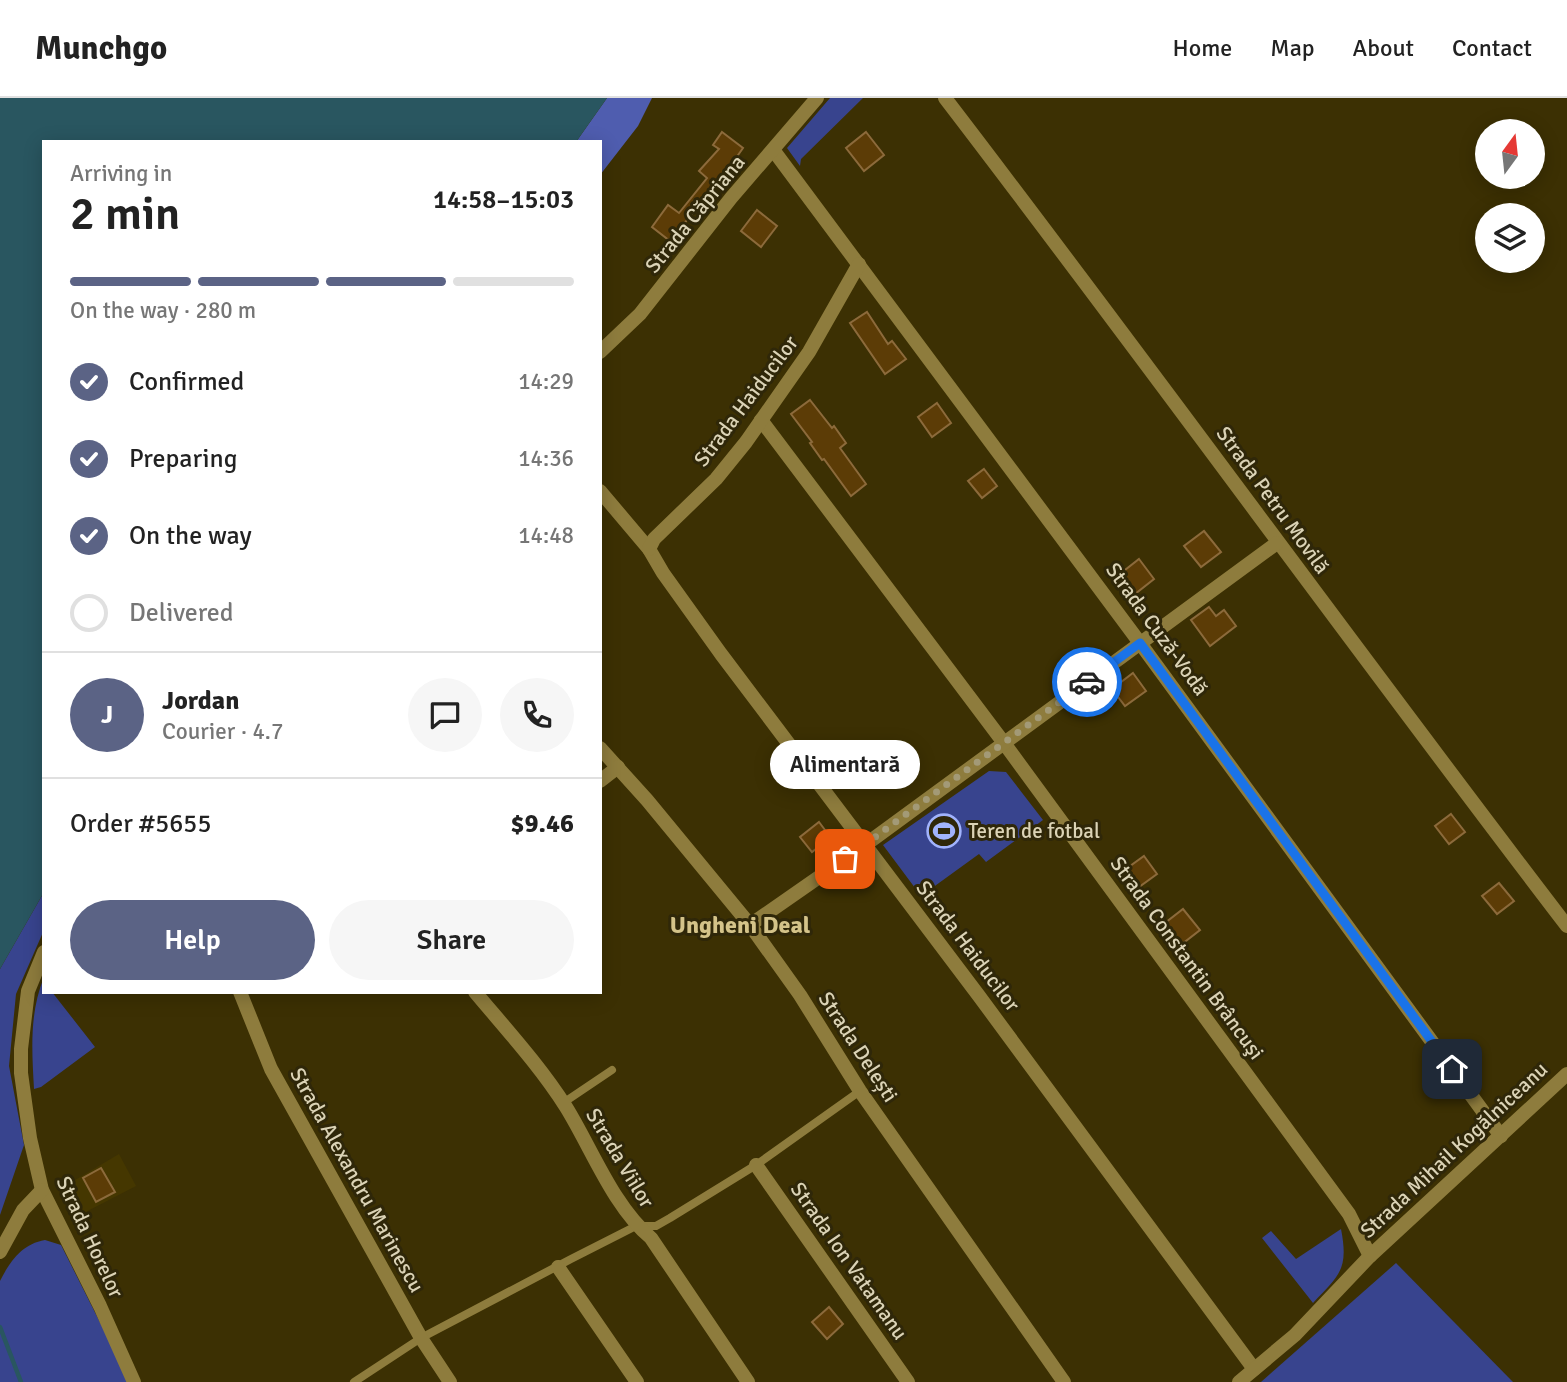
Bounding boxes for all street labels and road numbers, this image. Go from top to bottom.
street label: Strada Căpriana [639,150,751,278]
street label: Strada Haiducilor [688,330,804,472]
street label: Strada Petru Movilă [1211,421,1335,579]
street label: Strada Cuză-Vodă [1100,557,1214,701]
street label: Strada Constantin Brâncuşi [1105,851,1269,1065]
street label: Strada Haiducilor [910,875,1026,1017]
street label: Strada Delești [813,987,903,1107]
street label: Strada Mihail Kogălniceanu [1355,1056,1553,1244]
street label: Strada Alexandru Marinescu [284,1063,430,1297]
street label: Strada Viilor [580,1103,660,1213]
street label: Strada Horelor [51,1172,130,1302]
street label: Strada Ion Vatamanu [785,1177,913,1345]

